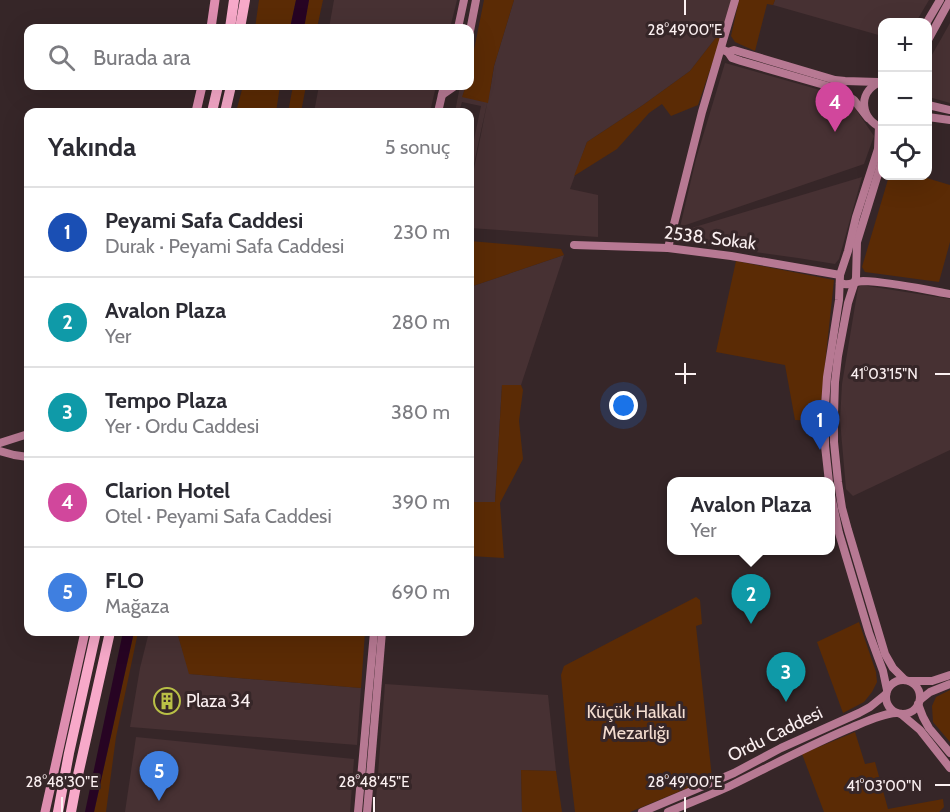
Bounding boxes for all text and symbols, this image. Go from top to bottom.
map controls [878,18,932,180]
button: + [878,18,932,72]
text: 28°49'00"E [648,21,722,39]
search box [24,24,474,90]
icon: search [45,41,78,74]
text: Burada ara [93,44,191,71]
button: − [878,72,932,126]
pin: 4 [816,82,854,132]
button: locate [878,126,932,180]
text: Yakında [48,131,136,163]
text: 5 sonuç [385,135,450,159]
text: Peyami Safa Caddesi [105,207,303,234]
text: 1 [64,220,71,244]
text: 230 m [393,220,450,244]
street label: 2538. Sokak [663,221,758,255]
text: Durak · Peyami Safa Caddesi [105,234,344,258]
text: Avalon Plaza [105,297,226,324]
text: 2 [62,310,73,334]
text: 280 m [391,310,450,334]
text: Yer [105,324,131,348]
text: 41°03'15"N [850,365,918,383]
text: Tempo Plaza [105,387,227,414]
your location [609,391,638,420]
text: 3 [62,400,73,424]
text: 380 m [391,400,450,424]
pin: 1 [800,400,840,450]
text: Yer · Ordu Caddesi [105,414,259,438]
text: Clarion Hotel [105,477,230,504]
popup [667,477,835,555]
text: 4 [61,490,74,514]
text: 390 m [392,490,450,514]
text: Avalon Plaza [690,491,812,518]
text: Otel · Peyami Safa Caddesi [105,504,332,528]
text: Yer [690,518,717,542]
text: FLO [105,567,144,594]
pin: 2 [732,574,771,624]
text: 5 [62,580,73,604]
text: 690 m [391,580,450,604]
text: Mağaza [105,594,169,618]
pin: 3 [766,652,806,702]
building icon: Plaza 34 [152,686,182,716]
place label: Plaza 34 [186,690,250,712]
park label: Küçük Halkalı Mezarlığı [586,701,686,744]
street label: Ordu Caddesi [724,702,826,766]
pin: 5 [140,752,178,801]
text: 28°48'30"E [26,773,98,791]
text: 28°48'45"E [339,773,409,791]
text: 28°49'00"E [648,773,722,791]
text: 41°03'00"N [846,777,922,795]

